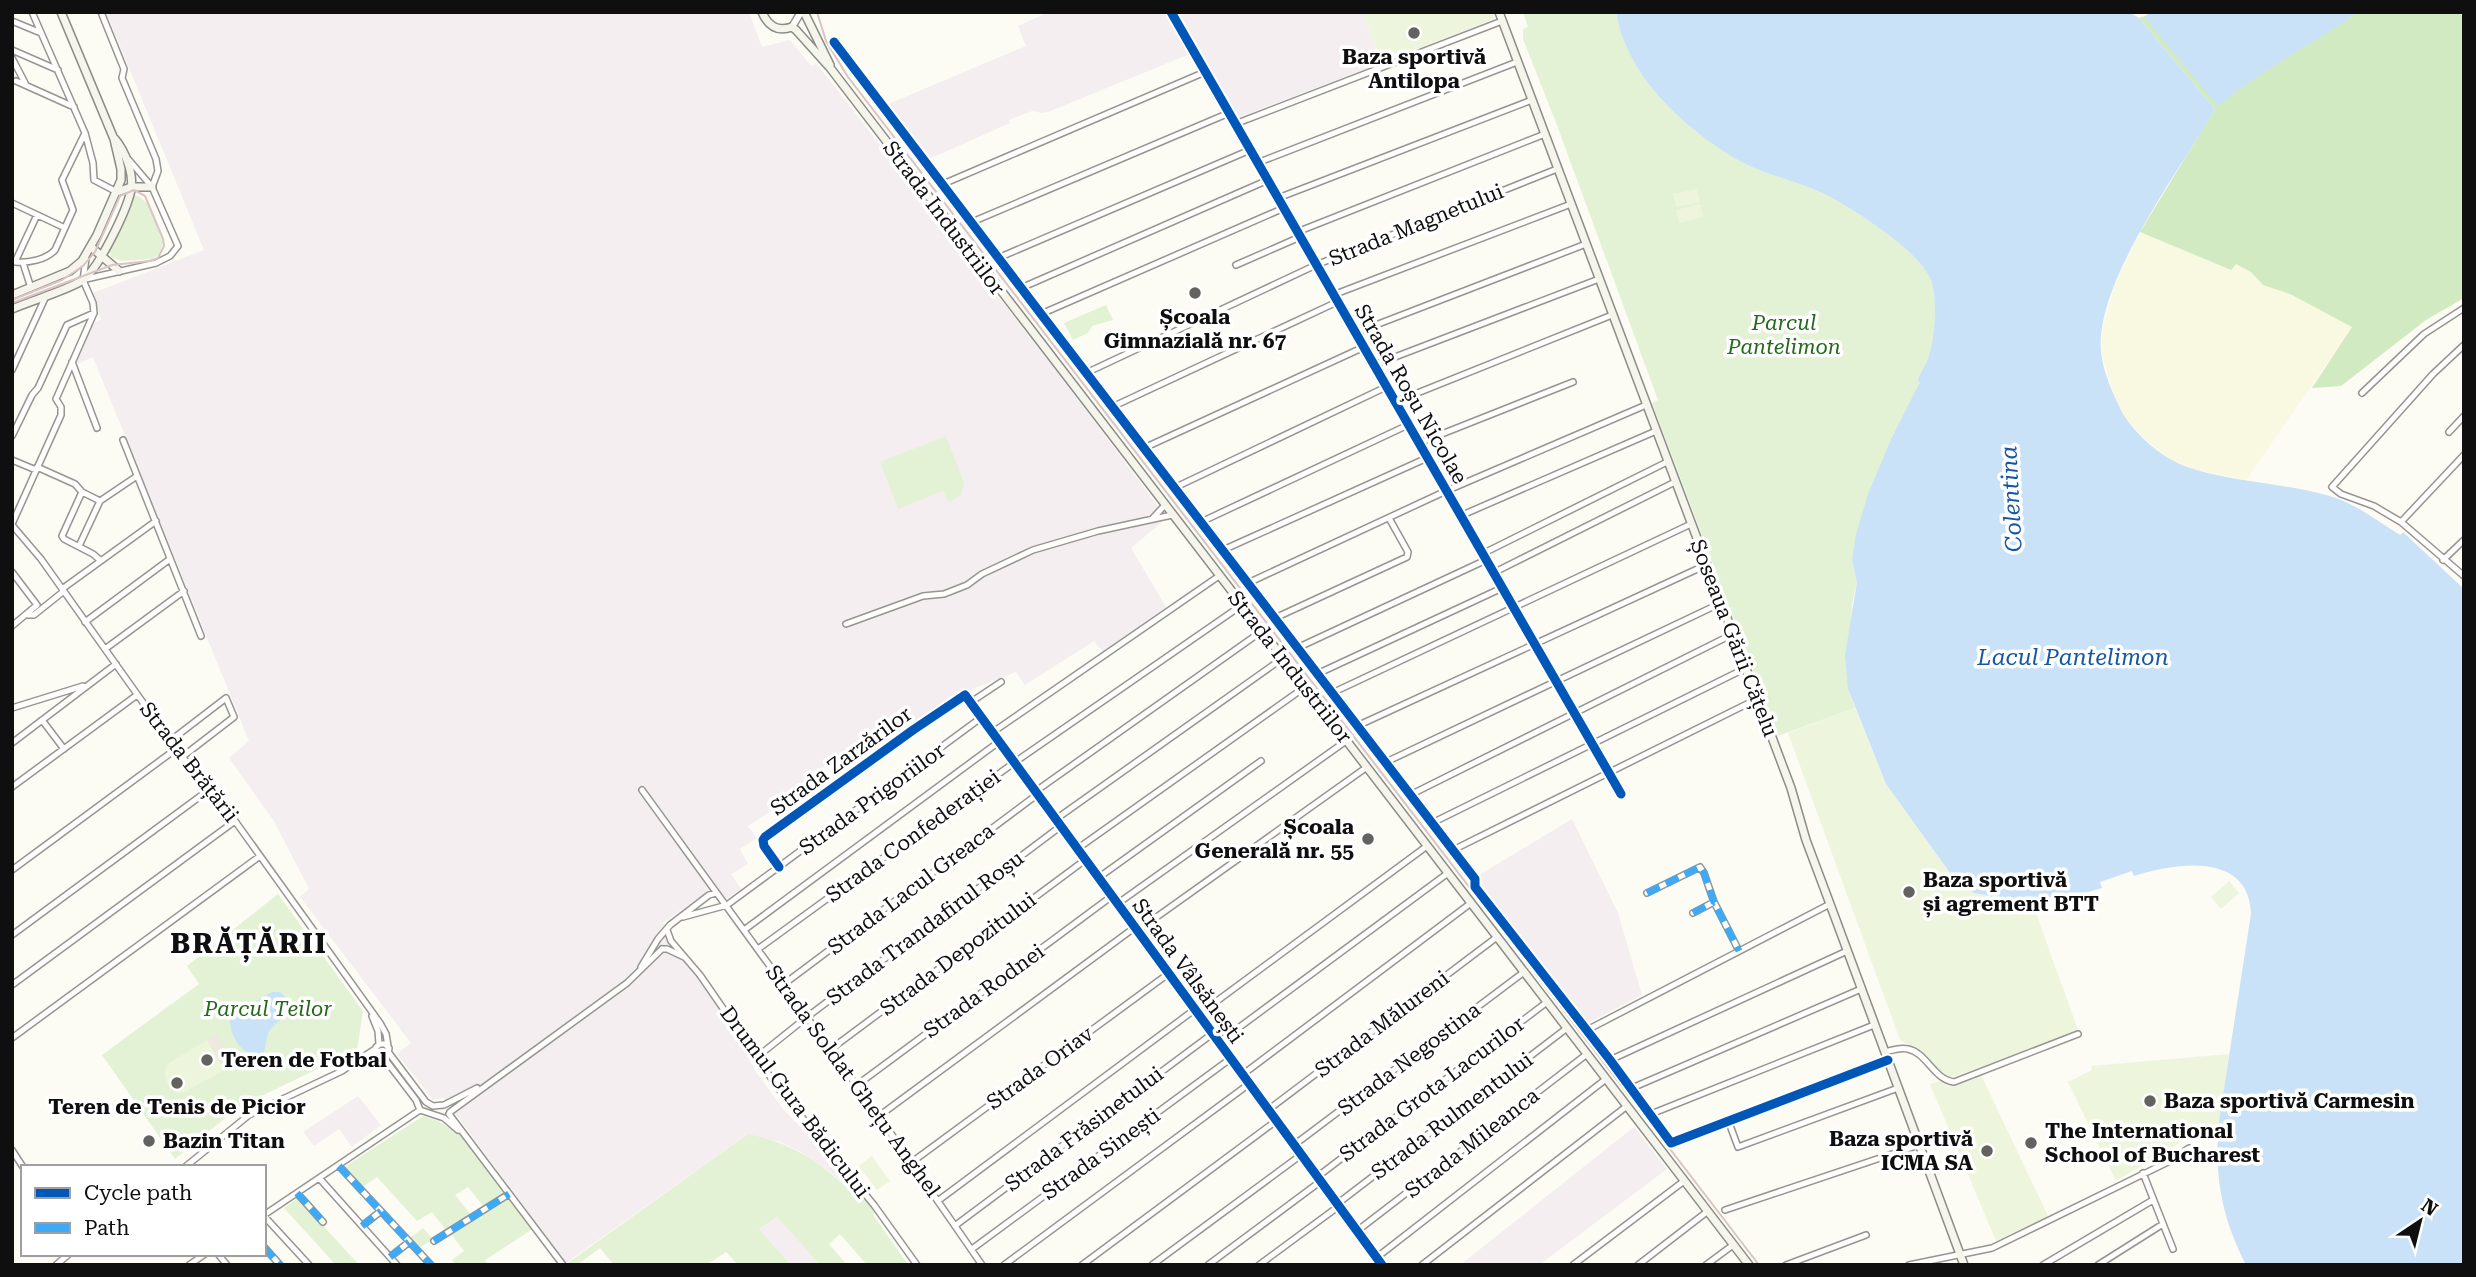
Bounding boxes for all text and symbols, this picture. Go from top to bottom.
marker: Baza sportivă Antilopa [1406,25,1422,41]
place label: Baza sportivă Antilopa [1342,45,1487,93]
street label: Strada Industriilor [878,136,1010,300]
street label: Strada Magnetului [1325,179,1507,271]
marker: Școala Gimnazială nr. 67 [1187,285,1203,301]
street label: Strada Roșu Nicolae [1348,300,1472,489]
place label: Școala Gimnazială nr. 67 [1104,305,1287,353]
park label: Parcul Pantelimon [1726,311,1841,359]
water label: Colentina [1995,445,2028,553]
street label: Șoseaua Gării Cățelu [1683,536,1783,741]
street label: Strada Industriilor [1223,586,1357,748]
water label: Lacul Pantelimon [1976,644,2169,671]
street label: Strada Brățării [133,697,243,828]
street label: Strada Zarzărilor [766,702,916,820]
street label: Strada Prigoriilor [795,738,950,860]
street label: Strada Confederației [821,765,1006,909]
place label: Școala Generală nr. 55 [1195,815,1355,863]
street label: Strada Lacul Greaca [823,818,999,959]
marker: Școala Generală nr. 55 [1360,831,1376,847]
street label: Strada Trandafirul Roșu [822,846,1029,1012]
place label: Baza sportivă și agrement BTT [1923,868,2099,918]
marker: Baza sportivă și agrement BTT [1901,884,1917,900]
street label: Strada Depozitului [875,887,1041,1020]
street label: Strada Vâlsănești [1126,894,1249,1049]
district label: BRĂȚĂRII [170,926,328,963]
street label: Strada Rodnei [919,939,1049,1043]
street label: Strada Soldat Ghețu Anghel [759,961,945,1203]
street label: Strada Mălureni [1310,966,1454,1082]
park label: Parcul Teilor [203,997,332,1021]
street label: Strada Negostina [1333,997,1486,1120]
street label: Drumul Gura Bădicului [715,1002,875,1203]
street label: Strada Grota Lacurilor [1335,1011,1529,1166]
street label: Strada Oriav [982,1021,1099,1115]
street label: Strada Rulmentului [1367,1047,1538,1185]
place label: Teren de Fotbal [221,1048,387,1072]
marker: Teren de Fotbal [199,1052,215,1068]
street label: Strada Frăsinetului [1000,1062,1168,1196]
marker: Teren de Tenis de Picior [169,1075,185,1091]
street label: Strada Mileanca [1400,1083,1544,1203]
place label: Baza sportivă Carmesin [2164,1089,2415,1113]
marker: Baza sportivă Carmesin [2142,1093,2158,1109]
place label: Teren de Tenis de Picior [48,1095,306,1119]
street label: Strada Sinești [1037,1103,1166,1206]
place label: The International School of Bucharest [2045,1119,2261,1167]
place label: Baza sportivă ICMA SA [1829,1127,1974,1175]
place label: Bazin Titan [163,1129,285,1153]
marker: Bazin Titan [141,1133,157,1149]
marker: The International School of Bucharest [2023,1135,2039,1151]
marker: Baza sportivă ICMA SA [1979,1143,1995,1159]
legend [21,1165,266,1256]
text: Cycle path [84,1181,193,1205]
north arrow [2385,1186,2455,1256]
text: N [2417,1194,2442,1221]
text: Path [84,1216,130,1240]

